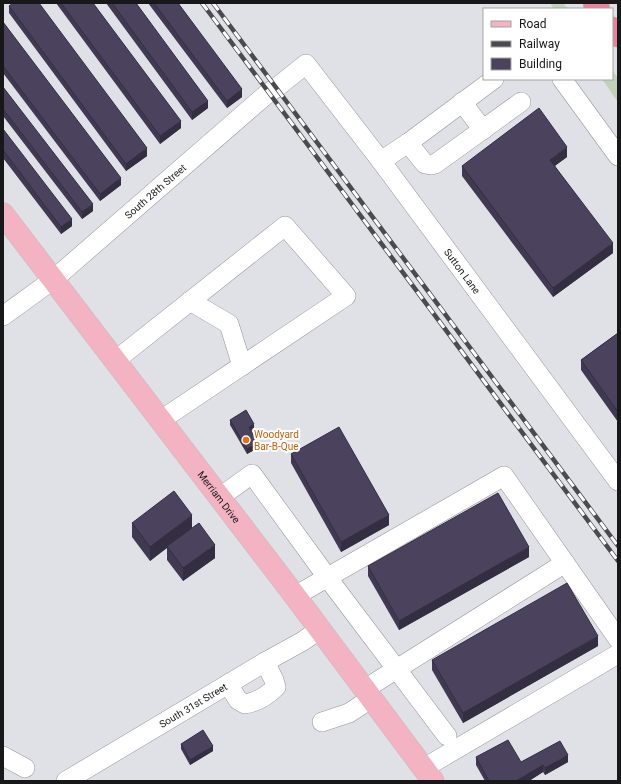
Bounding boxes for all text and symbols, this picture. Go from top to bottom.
legend [483,8,613,80]
text: Road [519,17,547,31]
text: Railway [519,37,560,51]
text: Building [519,57,562,71]
street label: South 28th Street [123,162,188,221]
street label: Sutton Lane [442,247,482,296]
place label: Woodyard Bar-B-Que [254,429,299,452]
marker: Woodyard Bar-B-Que [241,435,251,445]
street label: Merriam Drive [195,469,242,525]
street label: South 31st Street [157,681,229,730]

